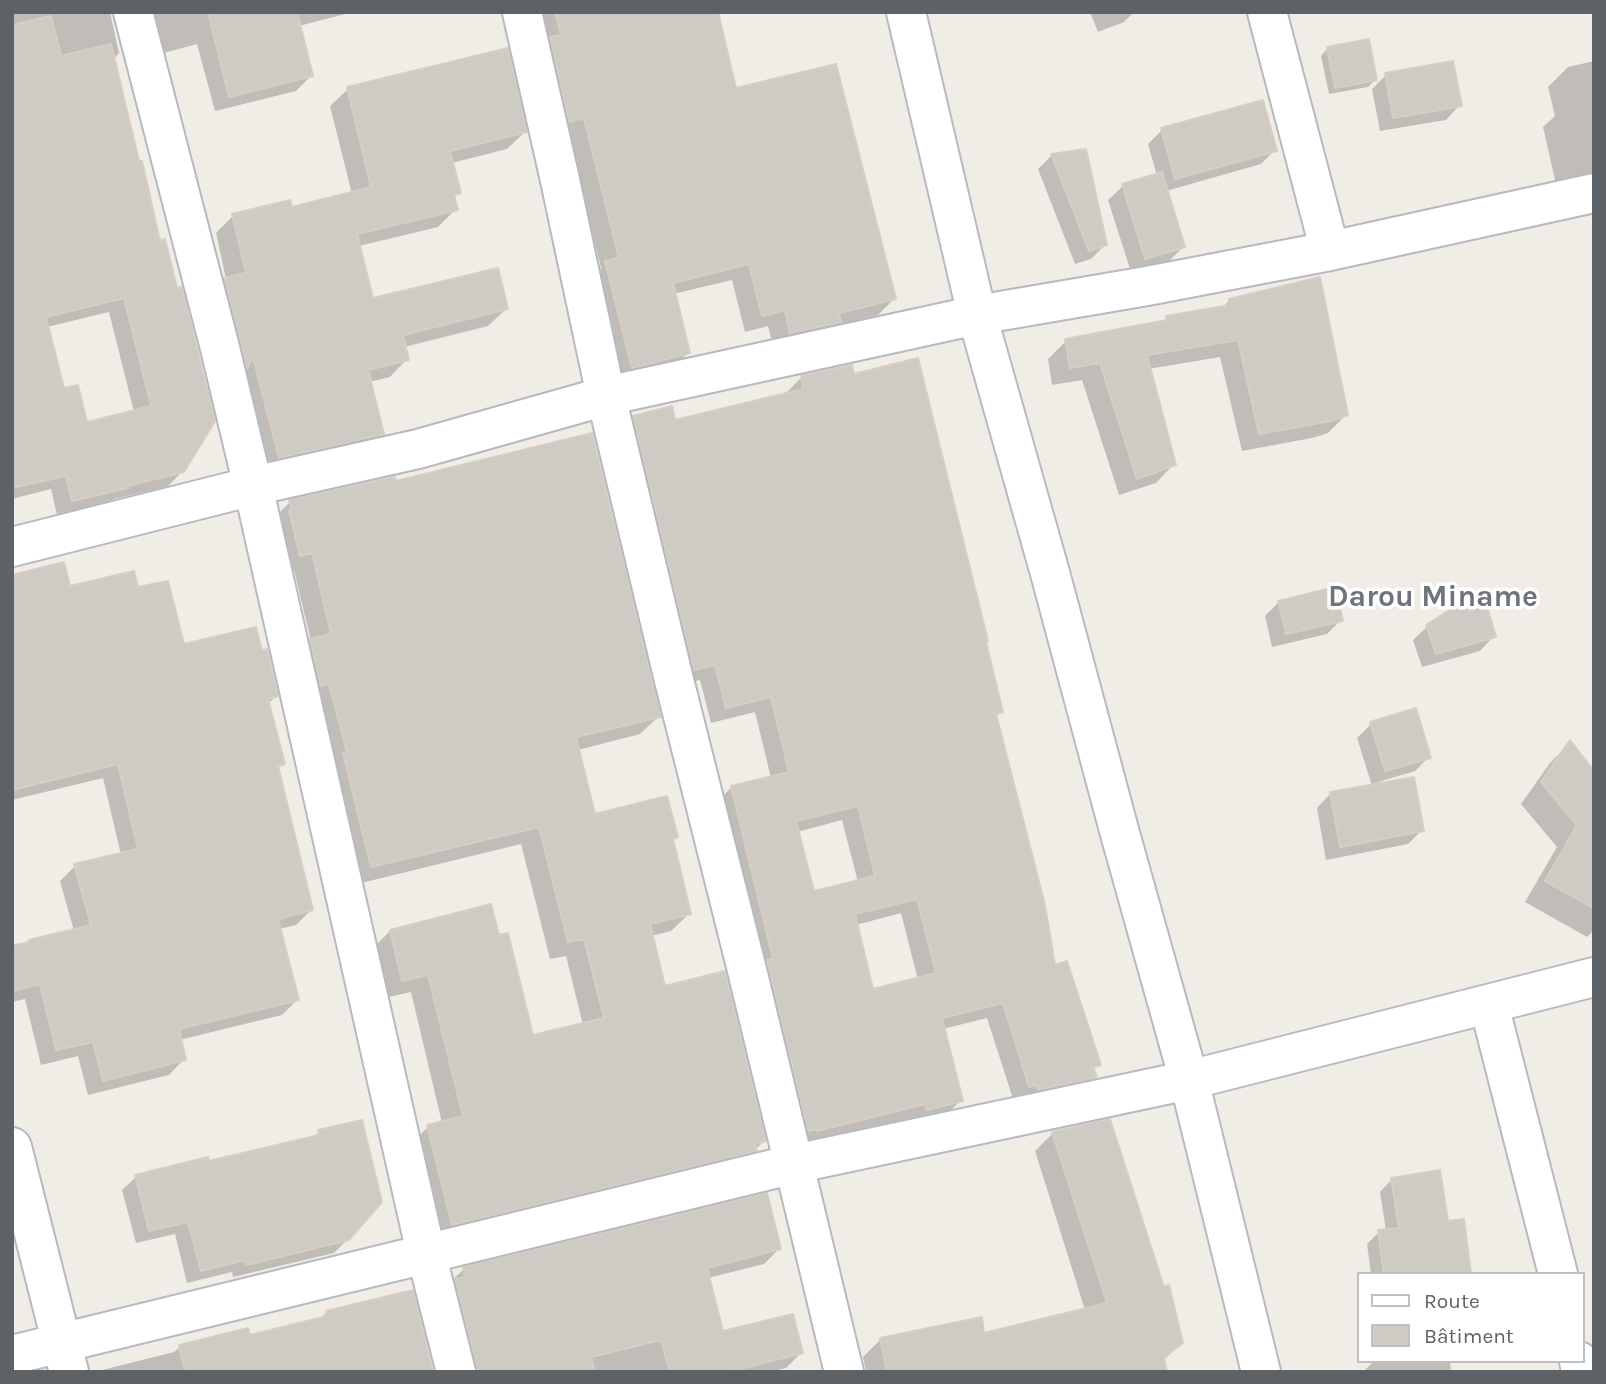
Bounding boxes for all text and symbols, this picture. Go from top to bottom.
district label: Darou Miname [1328,579,1538,615]
legend [1358,1272,1585,1363]
text: Route [1424,1289,1480,1313]
text: Bâtiment [1424,1324,1514,1348]

